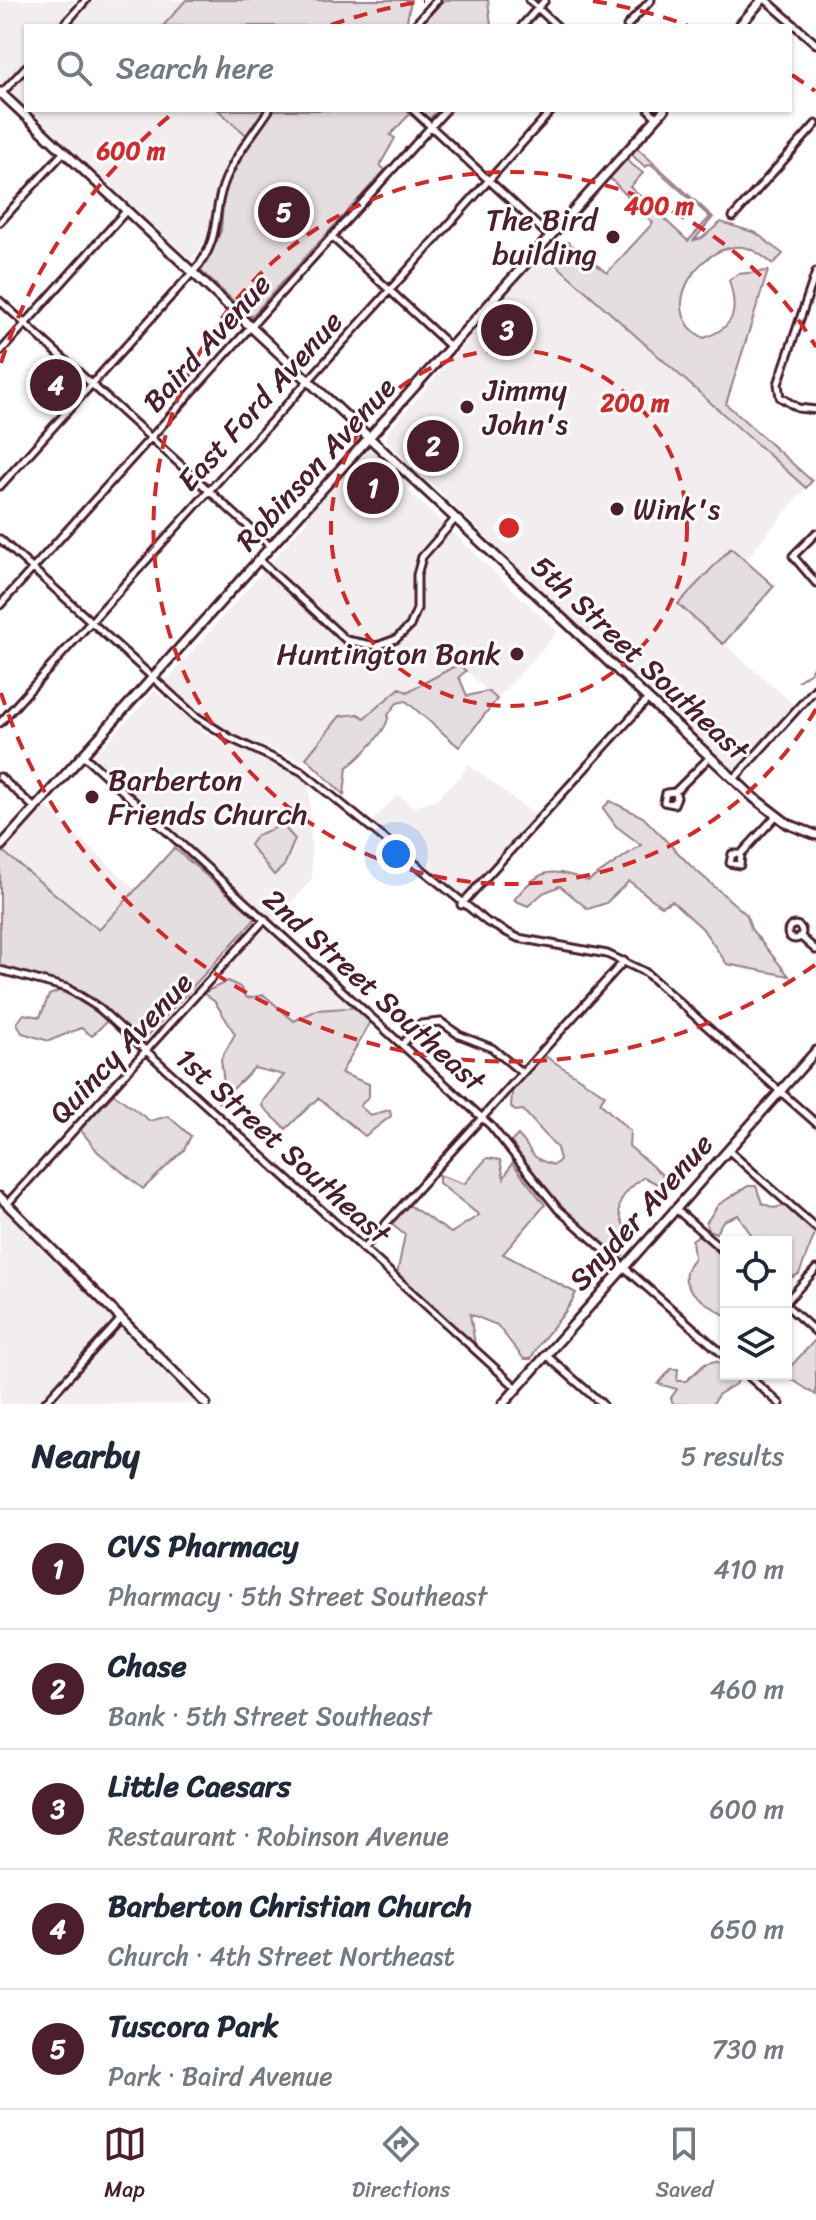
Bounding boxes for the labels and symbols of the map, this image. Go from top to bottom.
text: 600 m [96,130,166,172]
pin: 5 [258,182,310,242]
text: 400 m [624,185,695,227]
place label: The Bird building [486,193,599,281]
marker: The Bird building [604,228,622,246]
street label: Baird Avenue [129,260,285,426]
street label: East Ford Avenue [163,298,357,504]
pin: 3 [481,300,533,360]
pin: 4 [30,355,82,415]
place label: Jimmy John's [482,363,568,451]
street label: Robinson Avenue [222,364,410,564]
text: 200 m [600,382,670,424]
marker: Jimmy John's [458,398,476,416]
pin: 2 [407,416,459,476]
pin: 1 [347,458,399,518]
place label: Wink's [633,482,721,536]
marker: Wink's [608,500,626,518]
centre of rings [495,514,523,542]
street label: 5th Street Southeast [518,541,764,776]
place label: Huntington Bank [277,627,501,681]
marker: Huntington Bank [508,645,526,663]
place label: Barberton Friends Church [108,753,307,841]
marker: Barberton Friends Church [83,788,101,806]
your location [376,834,416,874]
street label: 2nd Street Southeast [250,874,500,1107]
street label: Quincy Avenue [35,959,207,1137]
street label: 1st Street Southeast [162,1033,405,1260]
street label: Snyder Avenue [554,1120,728,1304]

